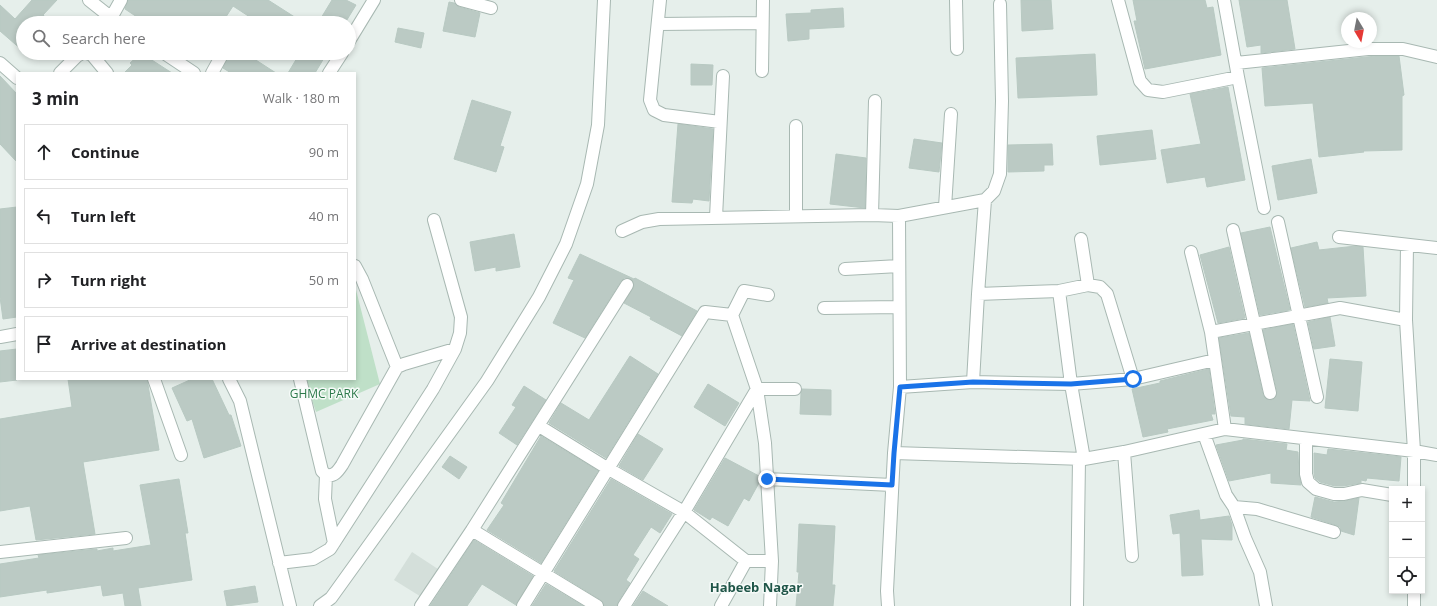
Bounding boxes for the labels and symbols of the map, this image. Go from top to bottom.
north arrow [1341,12,1377,48]
route start [1124,370,1142,388]
park label: GHMC PARK [290,385,359,402]
route end [758,470,776,488]
district label: Habeeb Nagar [710,578,802,596]

